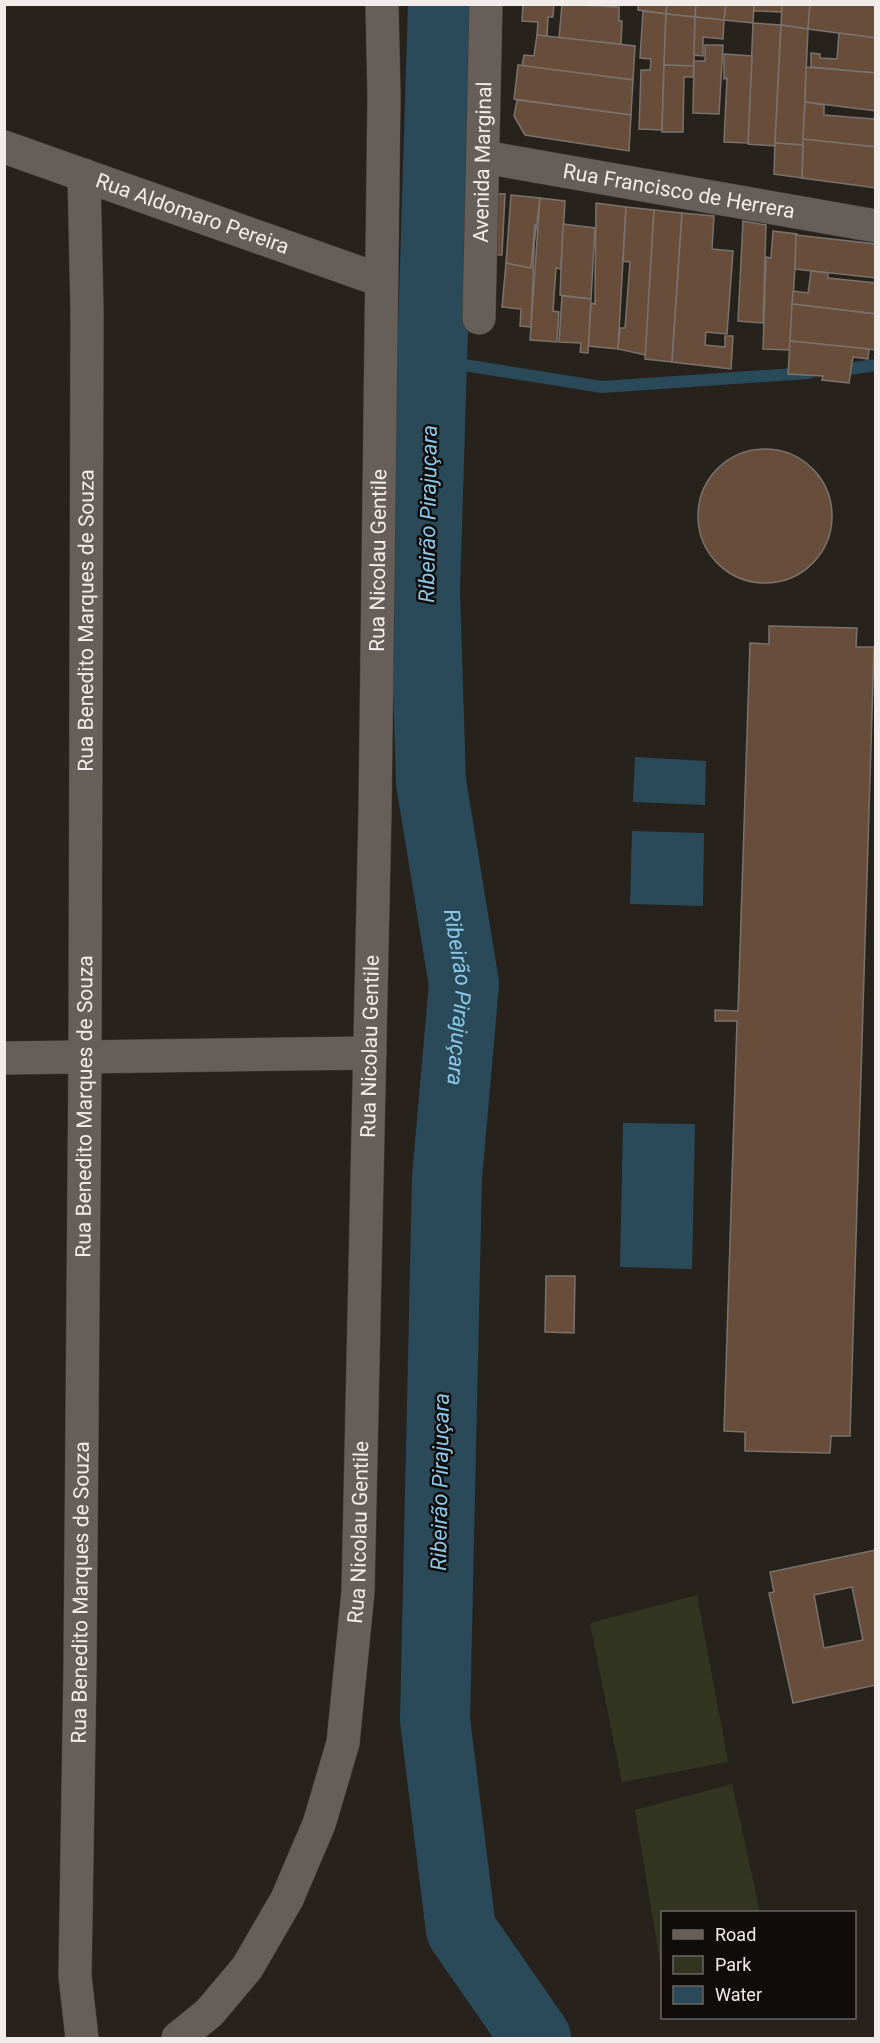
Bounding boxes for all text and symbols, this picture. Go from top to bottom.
street label: Avenida Marginal [469,81,496,243]
street label: Rua Francisco de Herrera [561,159,797,224]
street label: Rua Aldomaro Pereira [93,168,292,259]
water label: Ribeirão Pirajuçara [414,425,442,603]
street label: Rua Benedito Marques de Souza [74,469,99,772]
street label: Rua Nicolau Gentile [365,469,391,652]
water label: Ribeirão Pirajuçara [439,907,477,1087]
street label: Rua Benedito Marques de Souza [71,955,97,1258]
street label: Rua Nicolau Gentile [356,955,384,1138]
water label: Ribeirão Pirajuçara [426,1393,454,1571]
street label: Rua Benedito Marques de Souza [67,1441,94,1744]
street label: Rua Nicolau Gentile [343,1441,373,1625]
legend [661,1911,856,2019]
text: Road [715,1924,756,1945]
text: Park [715,1954,752,1975]
text: Water [715,1984,762,2005]

